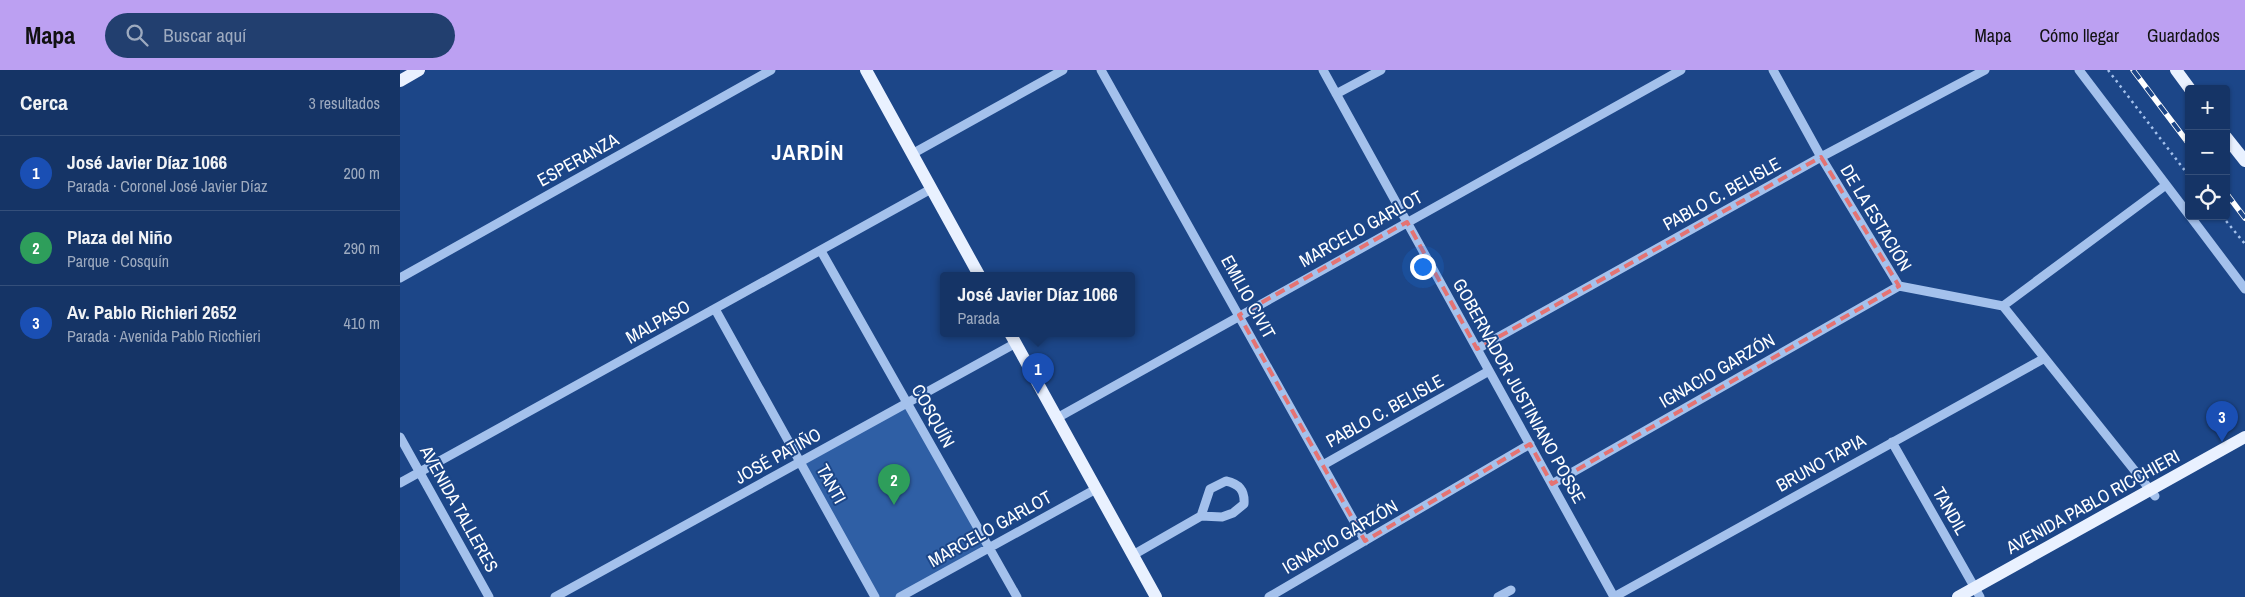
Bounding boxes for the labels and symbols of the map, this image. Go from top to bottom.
street label: ESPERANZA [533,127,623,192]
district label: JARDÍN [771,137,845,167]
street label: PABLO C. BELISLE [1658,151,1785,236]
street label: DE LA ESTACIÓN [1835,160,1918,276]
street label: MARCELO GARLOT [1294,184,1427,273]
street label: EMILIO CIVIT [1215,251,1282,343]
your location [1410,254,1436,280]
street label: GOBERNADOR JUSTINIANO POSSE [1447,274,1592,508]
street label: MALPASO [621,294,695,350]
street label: IGNACIO GARZÓN [1654,327,1779,414]
pin: 1 [1022,353,1054,394]
street label: PABLO C. BELISLE [1321,368,1448,453]
street label: COSQUÍN [906,380,961,452]
pin: 3 [2206,401,2238,442]
street label: JOSÉ PATIÑO [730,421,826,490]
street label: BRUNO TAPIA [1772,428,1870,497]
street label: AVENIDA TALLERES [414,440,505,577]
street label: AVENIDA PABLO RICCHIERI [2001,443,2184,560]
street label: TANTI [810,460,852,508]
pin: 2 [878,464,910,505]
street label: TANDIL [1927,482,1974,539]
street label: MARCELO GARLOT [923,484,1056,573]
street label: IGNACIO GARZÓN [1277,493,1402,580]

